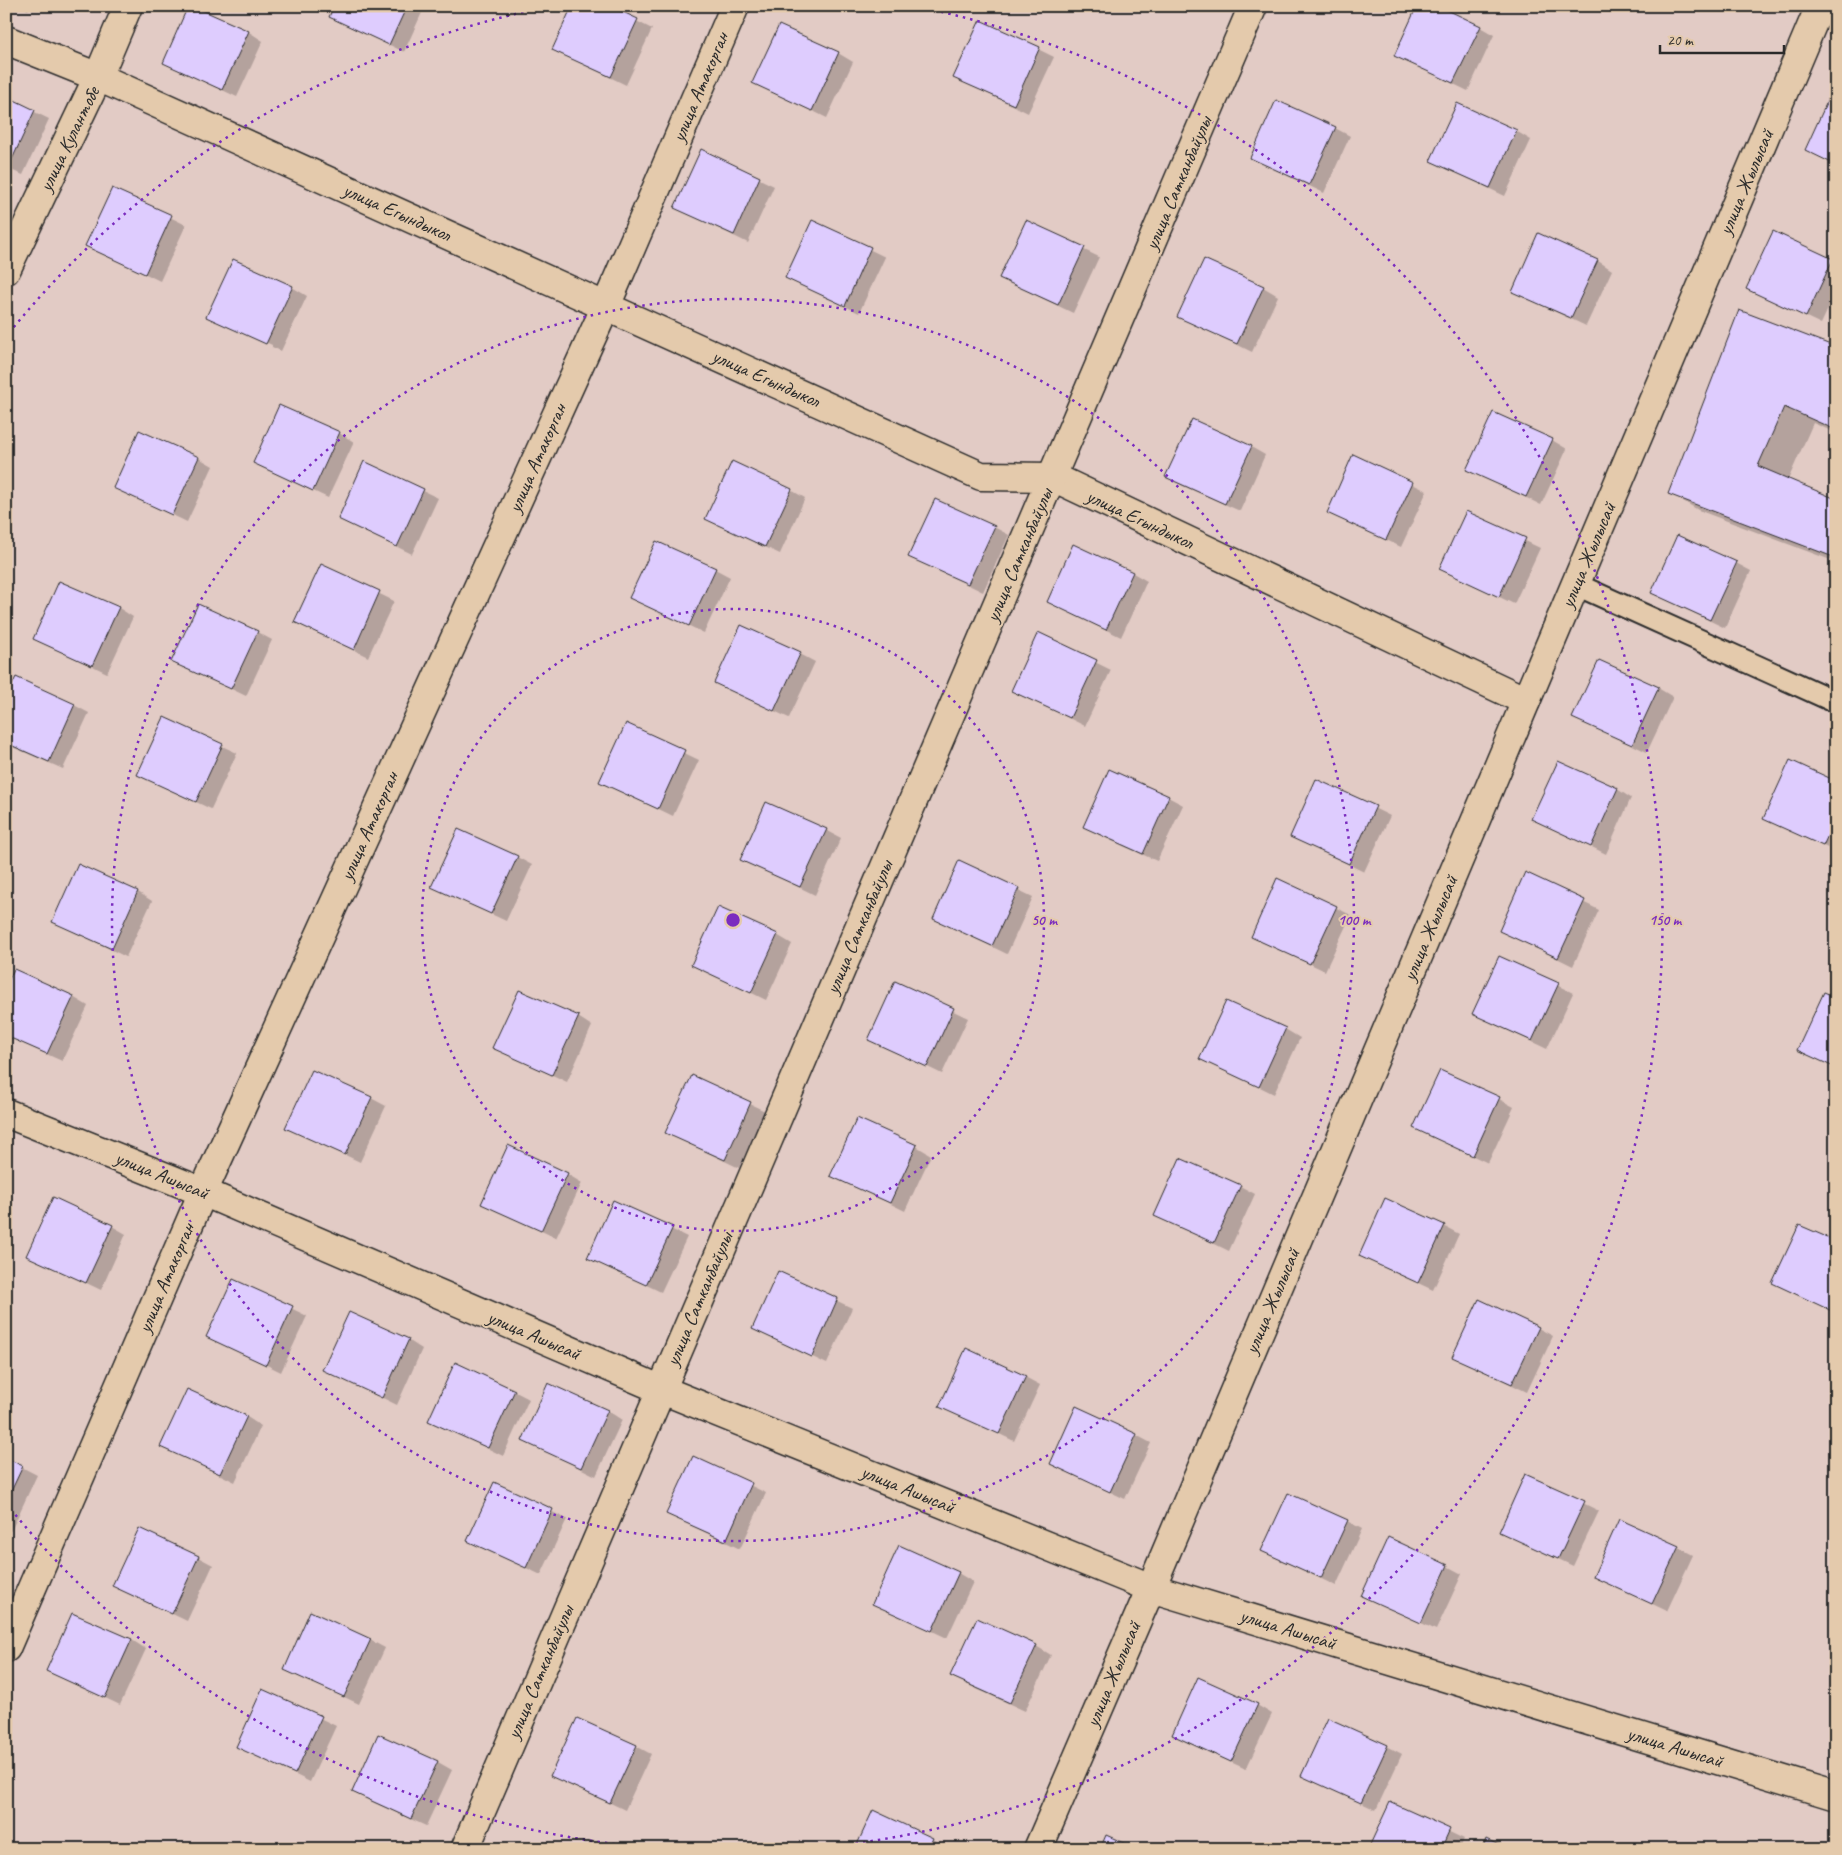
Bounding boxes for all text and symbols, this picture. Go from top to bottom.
scale bar [1660,22,1783,54]
street label: улица Атакорган [665,27,735,147]
text: 20 m [1667,31,1694,50]
street label: улица Кулантобе [32,81,106,196]
street label: улица Сатканбайулы [1138,111,1218,255]
street label: улица Жылысай [1712,124,1780,239]
street label: улица Егындыкол [338,177,457,248]
street label: улица Егындыкол [707,343,826,414]
street label: улица Атакорган [501,398,573,517]
street label: улица Сатканбайулы [979,483,1059,627]
street label: улица Егындыкол [1082,483,1199,556]
street label: улица Жылысай [1554,497,1622,612]
street label: улица Атакорган [333,766,405,885]
street label: улица Сатканбайулы [819,855,899,999]
street label: улица Жылысай [1396,870,1464,985]
centre of rings [724,911,742,929]
text: 50 m [1031,911,1058,930]
text: 100 m [1338,911,1372,930]
text: 150 m [1649,911,1683,930]
street label: улица Ашысай [111,1145,214,1206]
street label: улица Атакорган [131,1218,201,1338]
street label: улица Сатканбайулы [659,1227,739,1371]
street label: улица Жылысай [1238,1243,1306,1358]
street label: улица Ашысай [483,1304,586,1366]
street label: улица Ашысай [857,1459,960,1520]
street label: улица Сатканбайулы [500,1600,580,1744]
street label: улица Ашысай [1236,1602,1341,1656]
street label: улица Жылысай [1079,1616,1147,1731]
street label: улица Ашысай [1623,1720,1728,1774]

